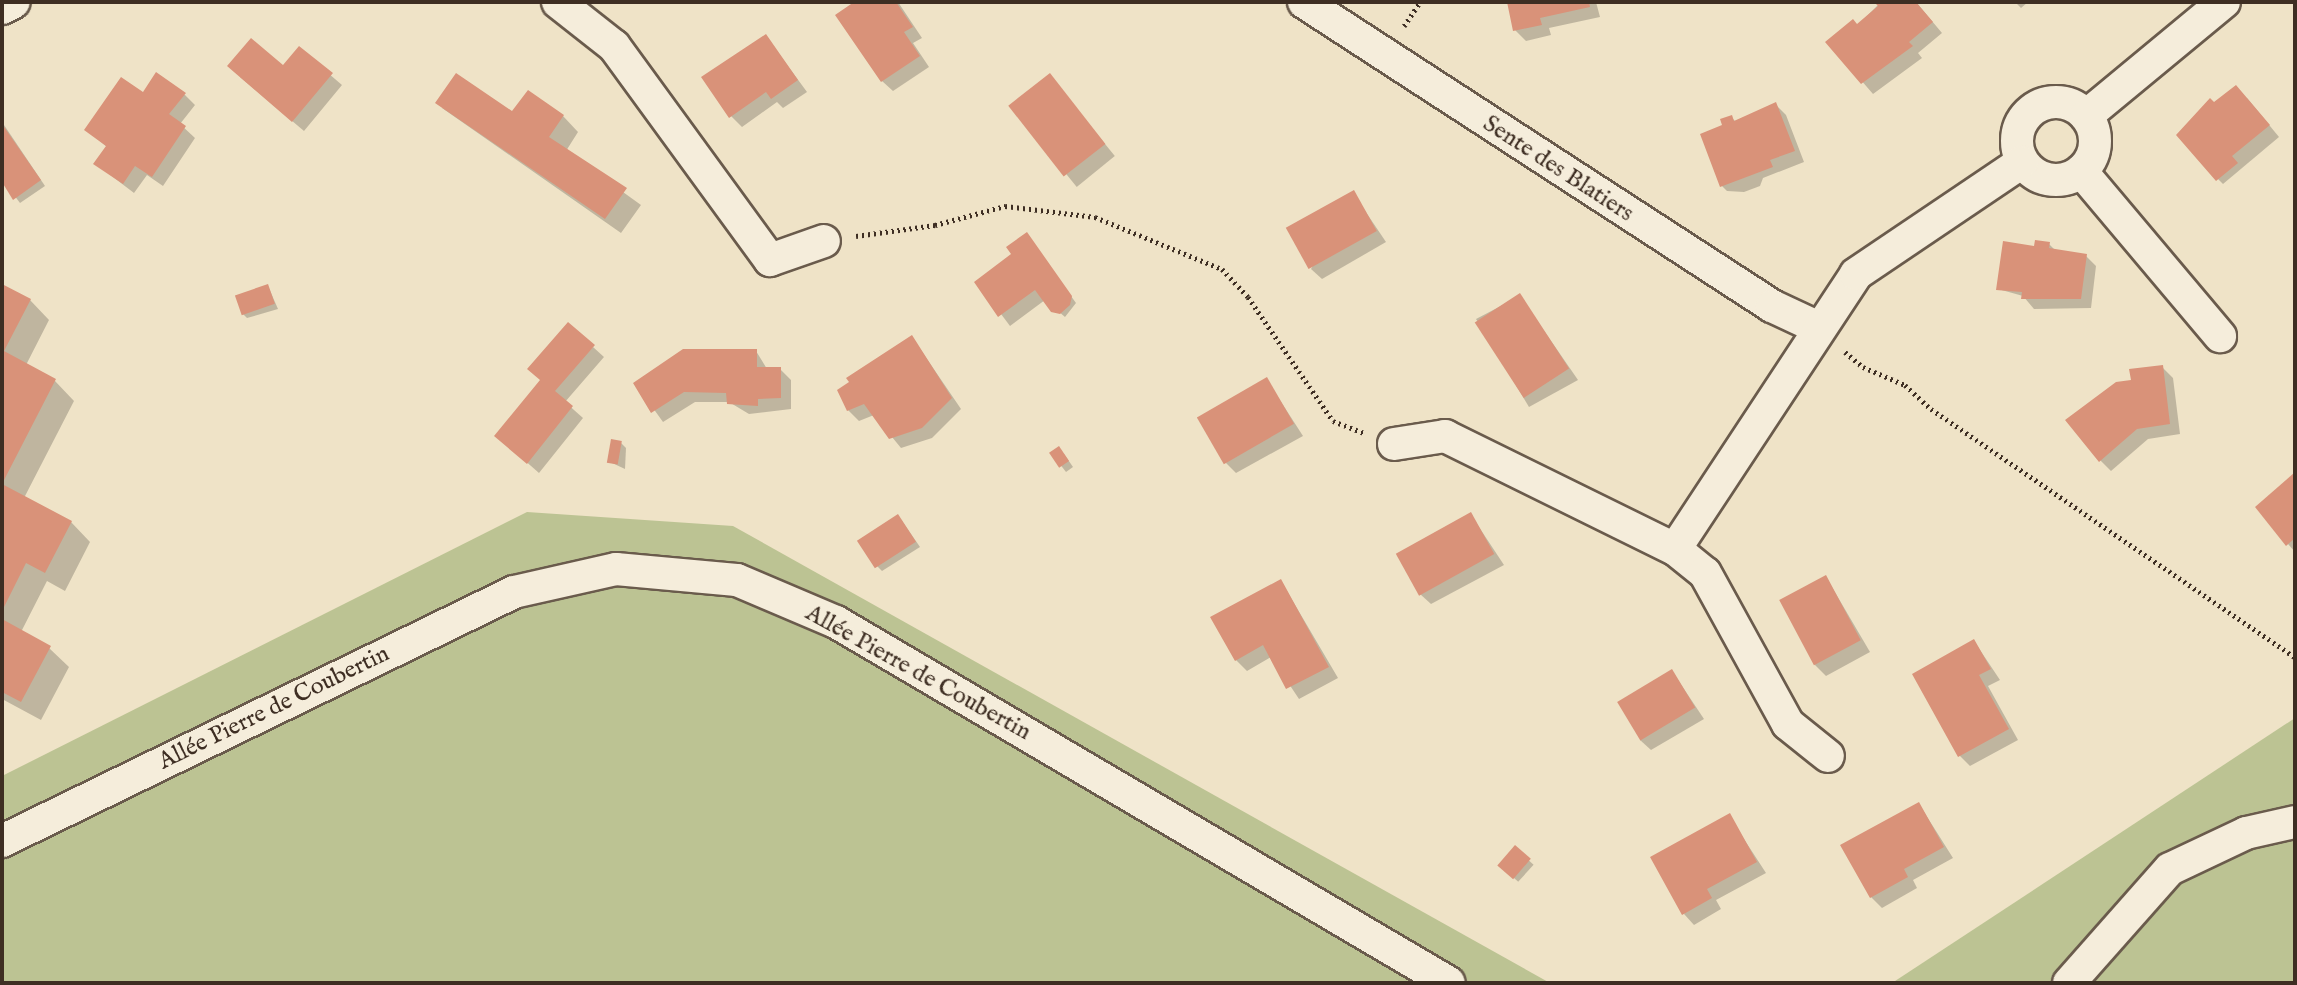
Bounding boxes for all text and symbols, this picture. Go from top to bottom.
street label: Sente des Blatiers [1477,110,1639,228]
street label: Allée Pierre de Coubertin [800,599,1036,747]
street label: Allée Pierre de Coubertin [154,640,394,776]

